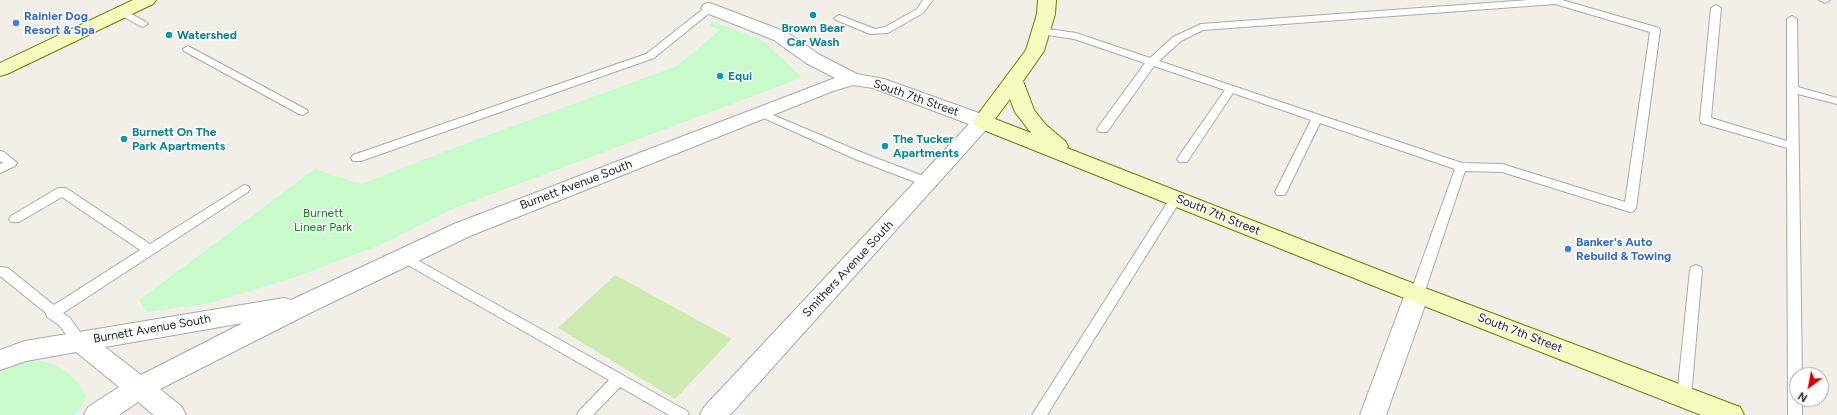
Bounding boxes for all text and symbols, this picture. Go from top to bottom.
place label: Rainier Dog Resort & Spa [24,9,95,37]
marker: Brown Bear Car Wash [808,10,818,20]
marker: Rainier Dog Resort & Spa [11,18,21,28]
place label: Brown Bear Car Wash [781,21,845,49]
place label: Watershed [177,28,237,42]
marker: Watershed [164,30,174,40]
place label: Equi [728,69,752,83]
marker: Equi [715,71,725,81]
street label: South 7th Street [871,77,961,119]
place label: Burnett On The Park Apartments [132,125,225,153]
place label: The Tucker Apartments [893,132,959,160]
marker: Burnett On The Park Apartments [119,134,129,144]
marker: The Tucker Apartments [880,141,890,151]
street label: Burnett Avenue South [518,157,634,213]
street label: South 7th Street [1174,192,1262,238]
park label: Burnett Linear Park [294,206,352,234]
street label: Smithers Avenue South [800,218,896,320]
place label: Banker's Auto Rebuild & Towing [1576,235,1671,263]
marker: Banker's Auto Rebuild & Towing [1563,244,1573,254]
street label: South 7th Street [1476,310,1564,356]
street label: Burnett Avenue South [92,312,212,346]
north arrow [1789,367,1829,407]
text: N [1796,389,1810,405]

